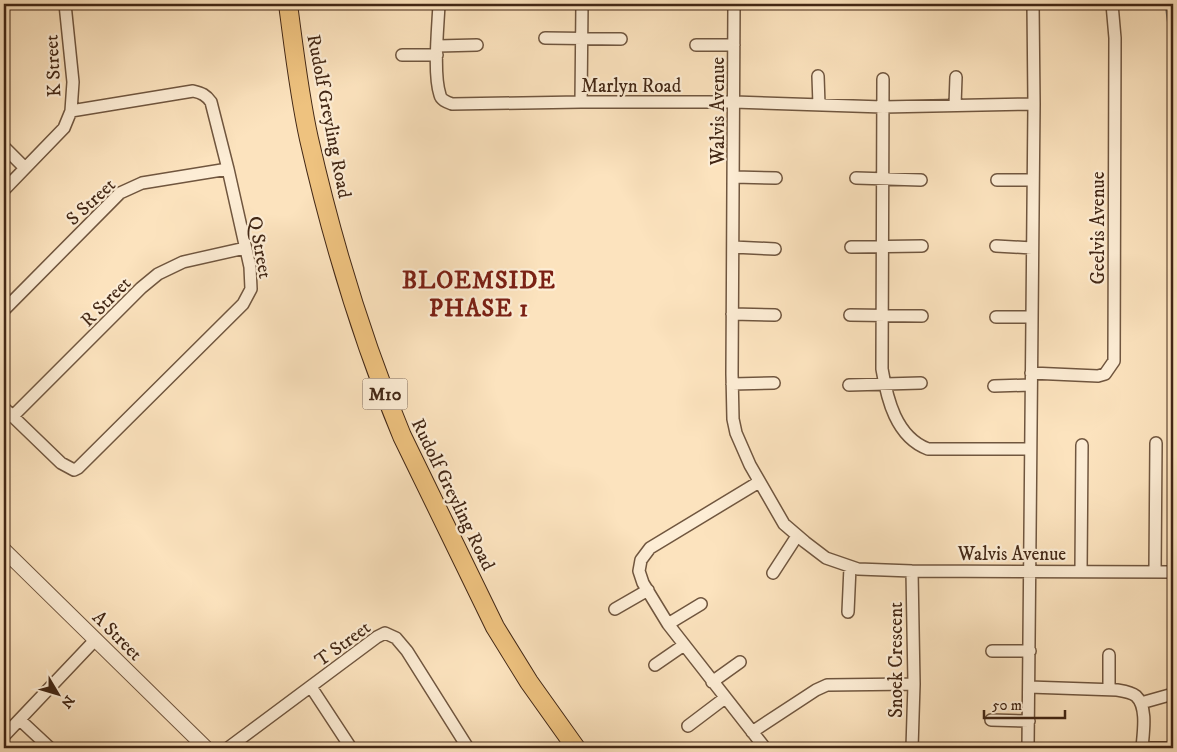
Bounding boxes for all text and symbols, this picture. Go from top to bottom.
street label: Rudolf Greyling Road [301,32,356,201]
street label: K Street [40,34,67,98]
street label: Walvis Avenue [707,57,730,166]
street label: Marlyn Road [581,75,682,98]
street label: Geelvis Avenue [1087,171,1110,285]
street label: S Street [62,174,120,231]
street label: Q Street [243,214,276,280]
district label: BLOEMSIDE PHASE 1 [402,266,556,324]
street label: R Street [76,272,136,332]
road number: M10 [362,378,408,409]
street label: Rudolf Greyling Road [406,415,500,575]
street label: Walvis Avenue [957,543,1066,566]
street label: Snoek Crescent [885,602,908,718]
street label: A Street [87,606,147,666]
street label: T Street [310,616,375,672]
north arrow [32,670,82,720]
scale bar [984,687,1066,719]
text: N [57,691,78,712]
text: 50 m [992,696,1022,715]

